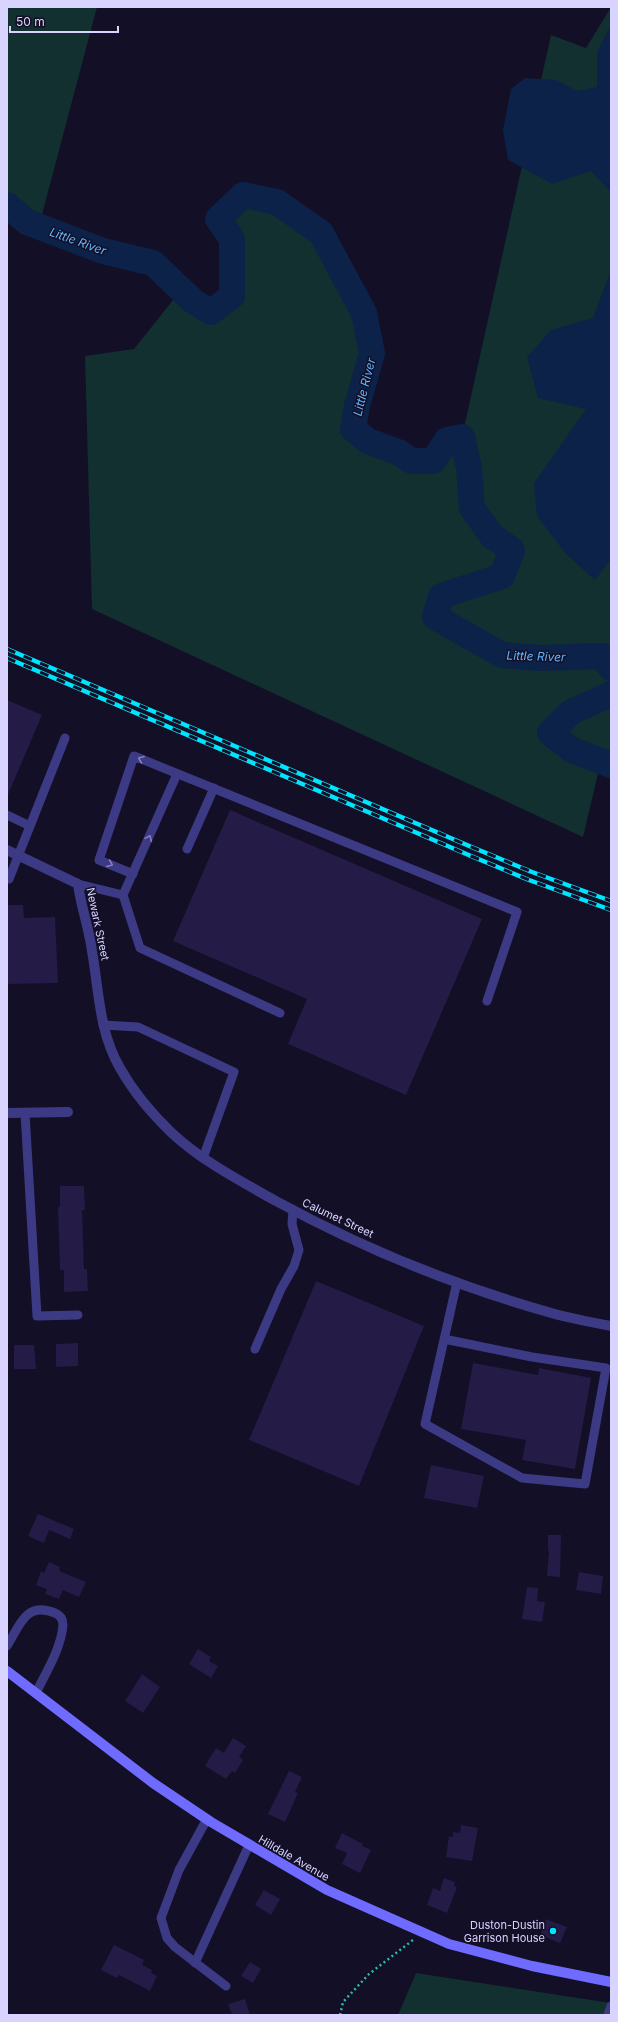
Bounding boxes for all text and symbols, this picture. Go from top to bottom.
scale bar [10,8,118,34]
text: 50 m [16,14,45,29]
water label: Little River [48,224,109,258]
water label: Little River [350,356,379,417]
water label: Little River [506,647,566,665]
one-way arrow [138,755,145,763]
one-way arrow [144,835,152,842]
one-way arrow [107,860,114,868]
street label: Newark Street [83,886,113,962]
street label: Calumet Street [300,1195,376,1241]
street label: Hilldale Avenue [256,1832,332,1884]
place label: Duston-Dustin Garrison House [464,1918,545,1945]
marker: Duston-Dustin Garrison House [548,1926,558,1936]

